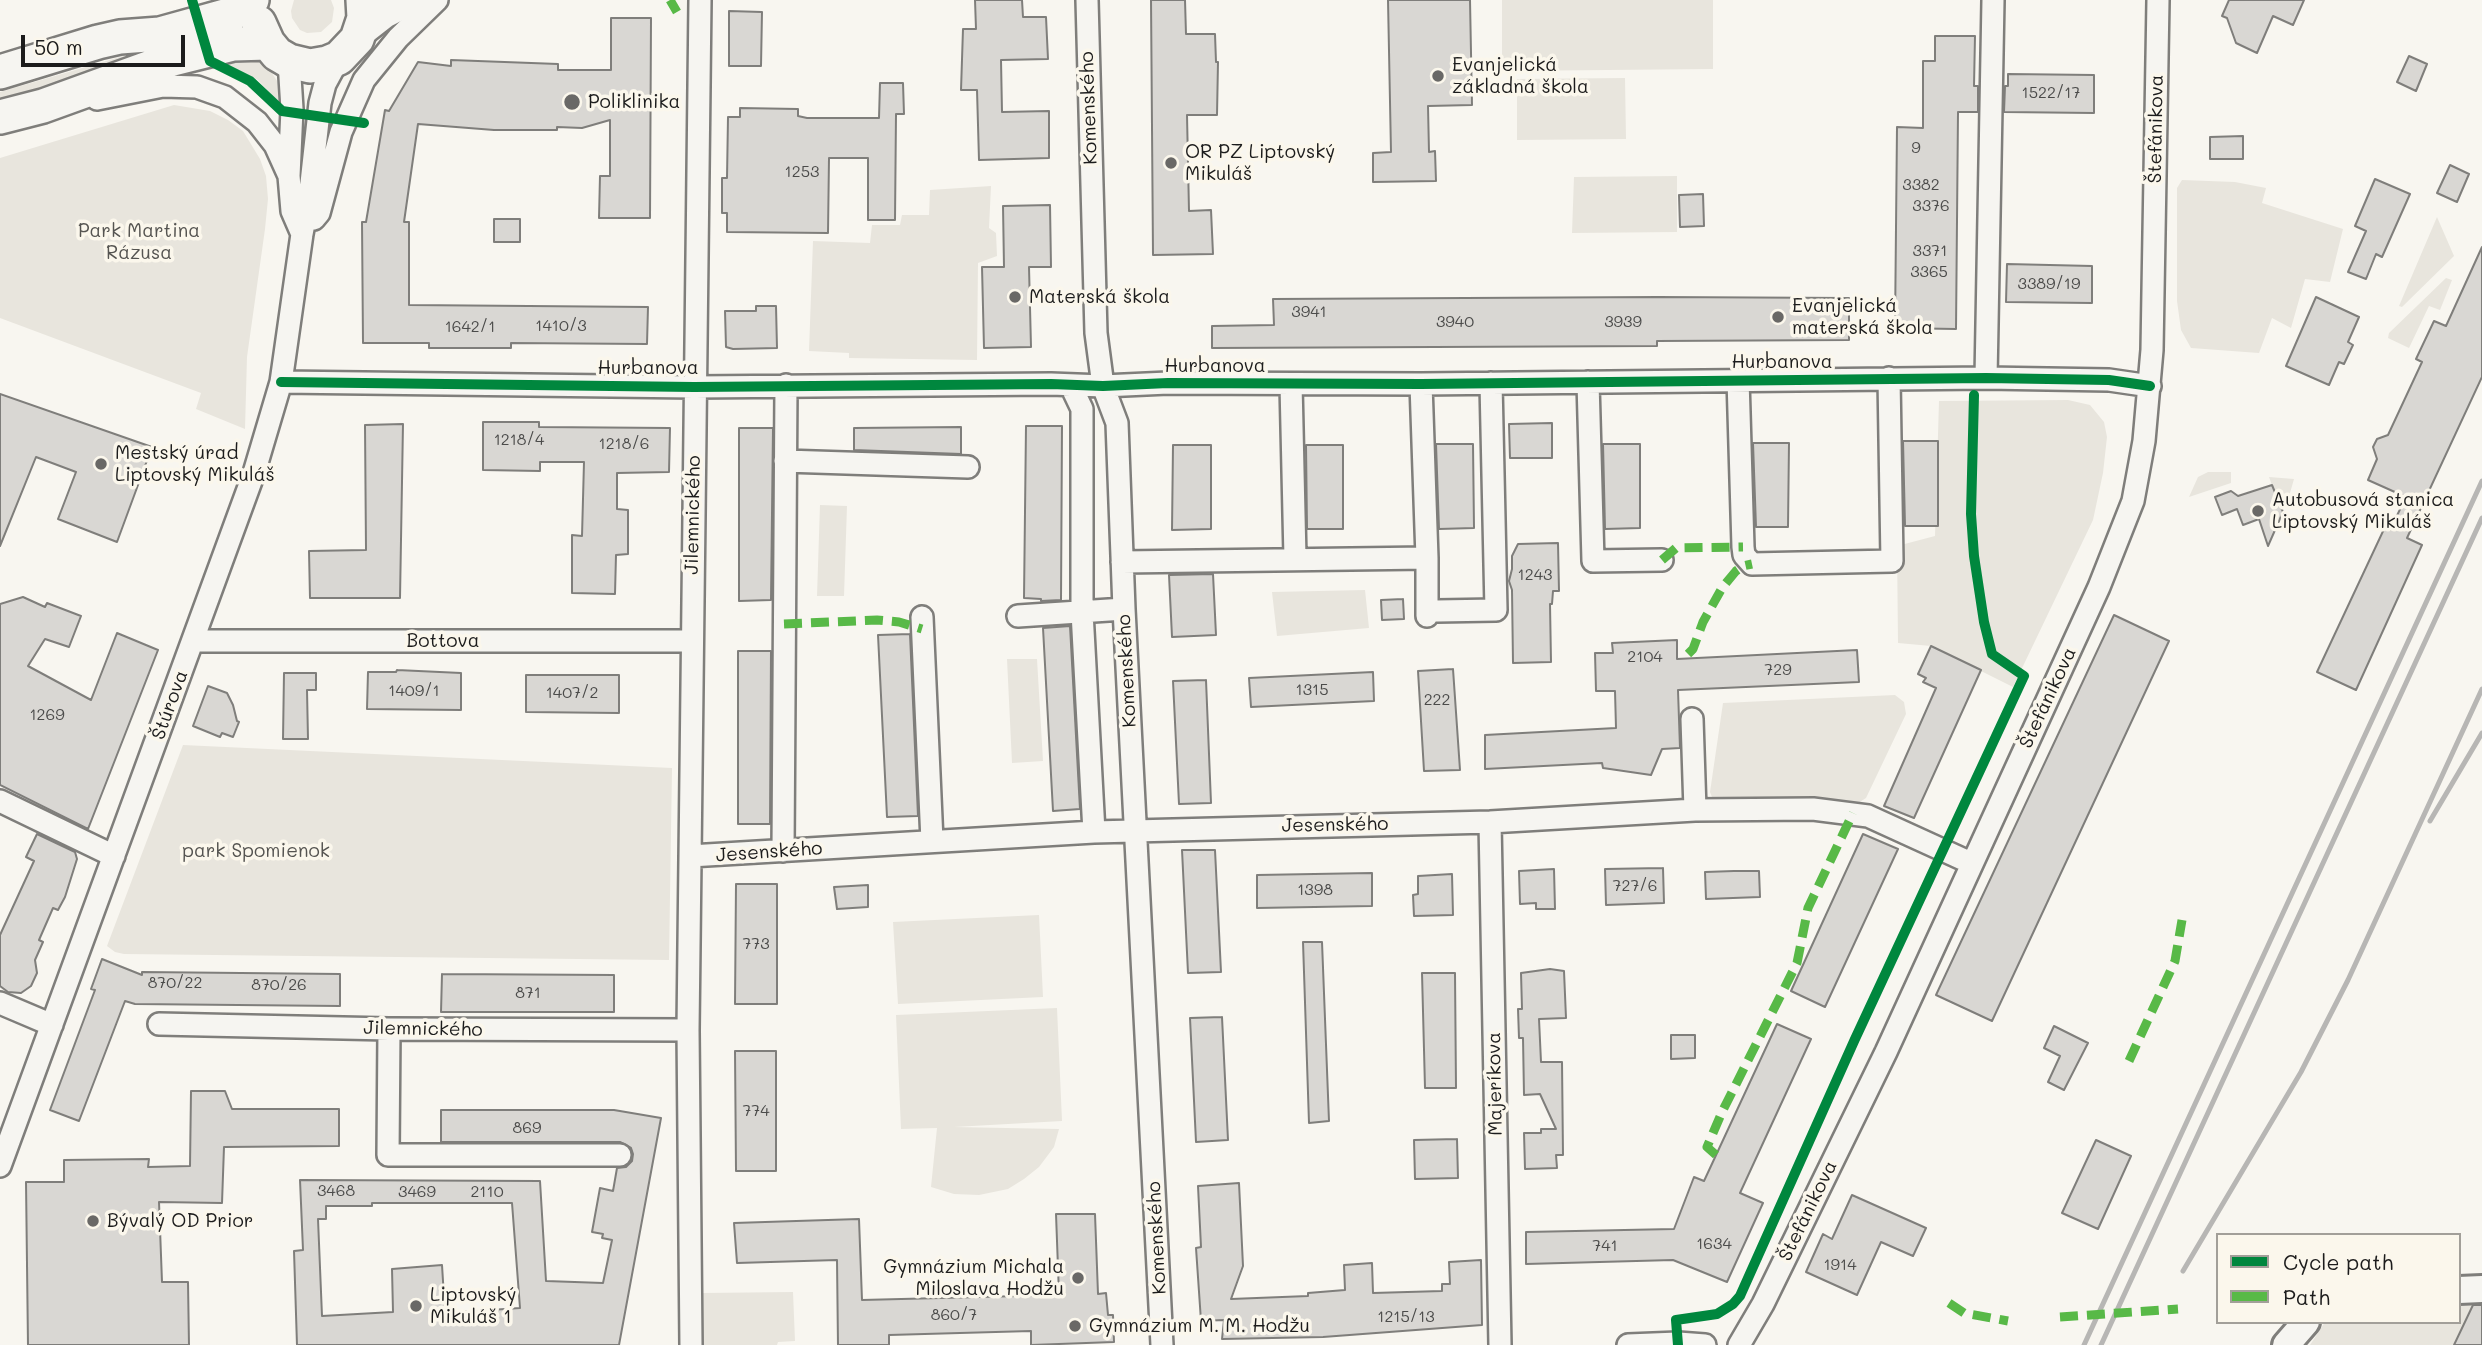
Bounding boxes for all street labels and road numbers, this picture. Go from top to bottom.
street label: Komenského [1076,51,1102,165]
street label: Štefánikova [2144,74,2168,184]
street label: Hurbanova [1731,351,1833,373]
street label: Hurbanova [1164,355,1266,377]
street label: Hurbanova [597,357,699,379]
street label: Jilemnického [681,455,705,575]
street label: Komenského [1113,614,1141,728]
street label: Bottova [407,630,479,652]
street label: Štefánikova [2015,644,2081,752]
street label: Štúrova [147,667,193,743]
street label: Jesenského [1281,813,1389,837]
street label: Jesenského [715,837,823,867]
street label: Jilemnického [363,1017,483,1041]
street label: Majeríkova [1483,1032,1507,1136]
street label: Štefánikova [1774,1157,1842,1265]
street label: Komenského [1143,1181,1171,1295]

